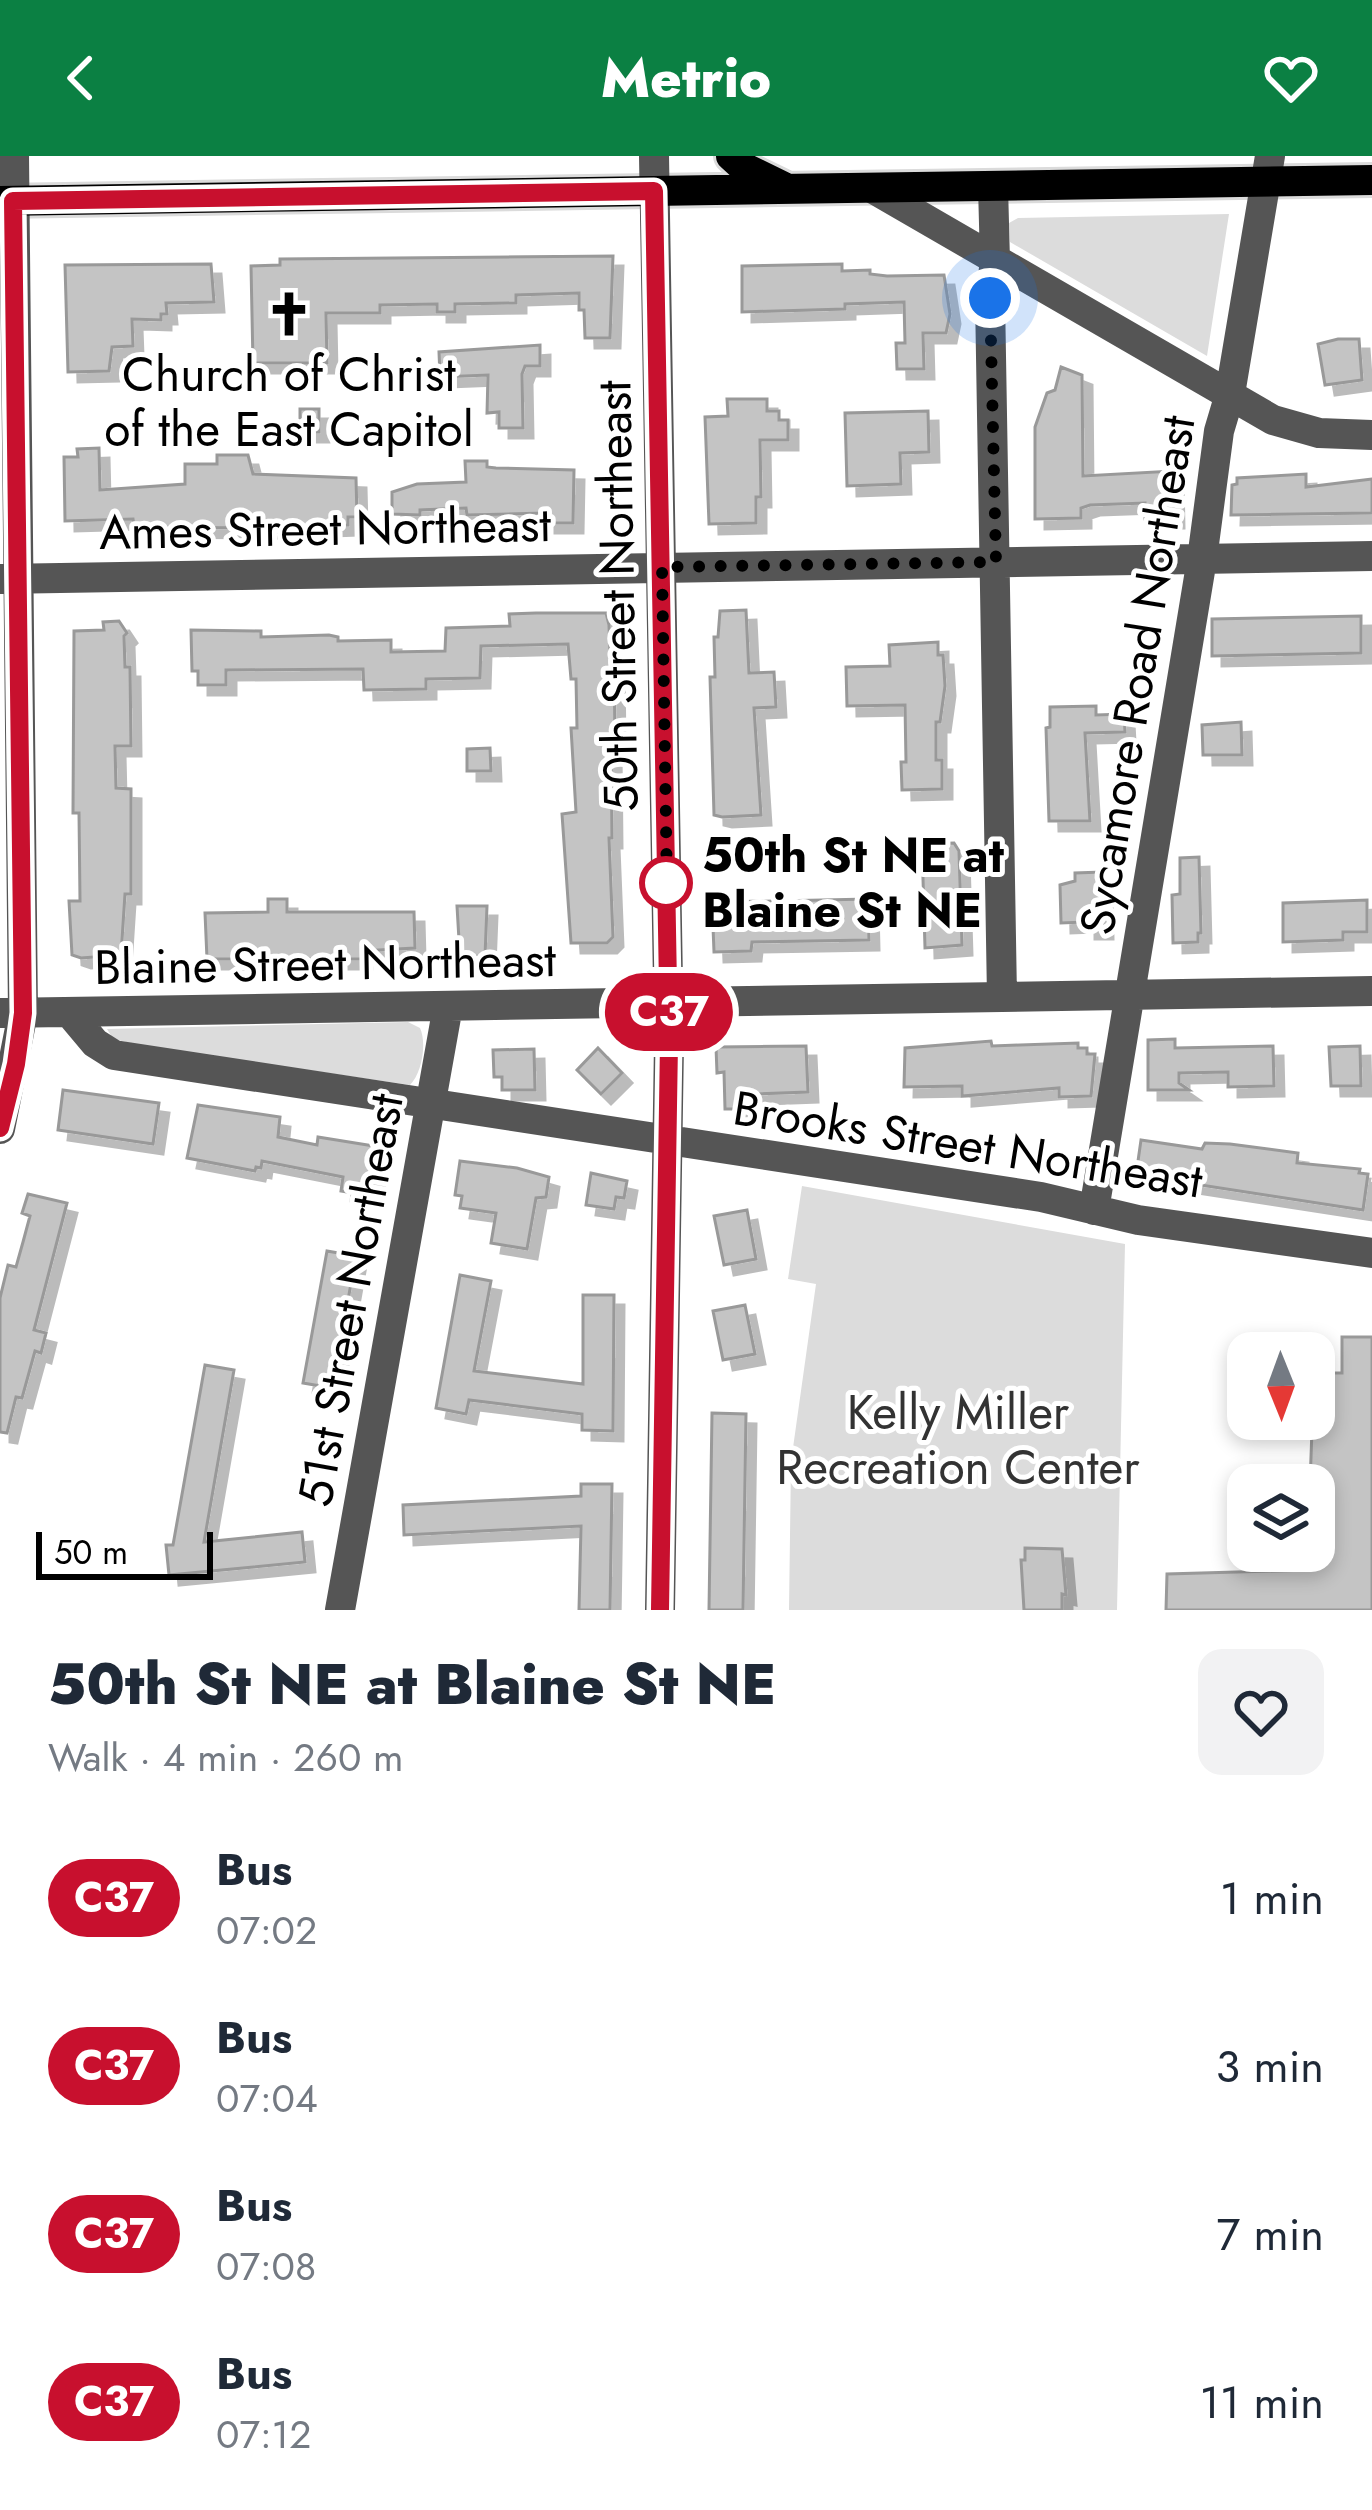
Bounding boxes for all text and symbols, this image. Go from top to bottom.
text: Metrio [601,39,771,117]
icon: back [48,45,114,111]
icon: heart [1258,45,1324,111]
your location [960,268,1020,328]
church icon: Church of Christ of the East Capitol [264,289,314,339]
place label: Church of Christ of the East Capitol [104,340,474,464]
street label: 50th Street Northeast [579,379,656,812]
street label: Sycamore Road Northeast [1062,410,1213,939]
street label: Ames Street Northeast [99,490,552,567]
place label: 50th St NE at Blaine St NE [702,821,1005,945]
marker: 50th St NE at Blaine St NE [641,858,691,908]
street label: Blaine Street Northeast [93,925,557,1002]
line badge: C37 [600,973,738,1051]
text: C37 [629,981,709,1042]
street label: Brooks Street Northeast [728,1073,1208,1216]
street label: 51st Street Northeast [280,1088,421,1512]
north arrow [1227,1332,1335,1440]
map controls [1227,1332,1335,1572]
park label: Kelly Miller Recreation Center [776,1378,1140,1502]
button: layers [1227,1464,1335,1572]
scale bar [36,1526,213,1579]
text: 50 m [54,1529,128,1576]
text: 50th St NE at Blaine St NE [48,1643,776,1725]
button: heart [1198,1649,1324,1775]
text: Walk · 4 min · 260 m [48,1729,403,1786]
text: Bus [216,1837,292,1902]
text: 1 min [1220,1866,1324,1931]
text: C37 [74,1867,154,1928]
text: 07:02 [216,1902,317,1959]
text: Bus [216,2005,292,2070]
text: 3 min [1216,2034,1324,2099]
text: C37 [74,2035,154,2096]
text: 07:04 [216,2070,318,2127]
text: Bus [216,2173,292,2238]
text: 7 min [1216,2202,1324,2267]
text: C37 [74,2203,154,2264]
text: 07:08 [216,2238,316,2295]
text: Bus [216,2341,292,2406]
text: 11 min [1200,2370,1324,2435]
text: C37 [74,2371,154,2432]
text: 07:12 [216,2406,311,2463]

